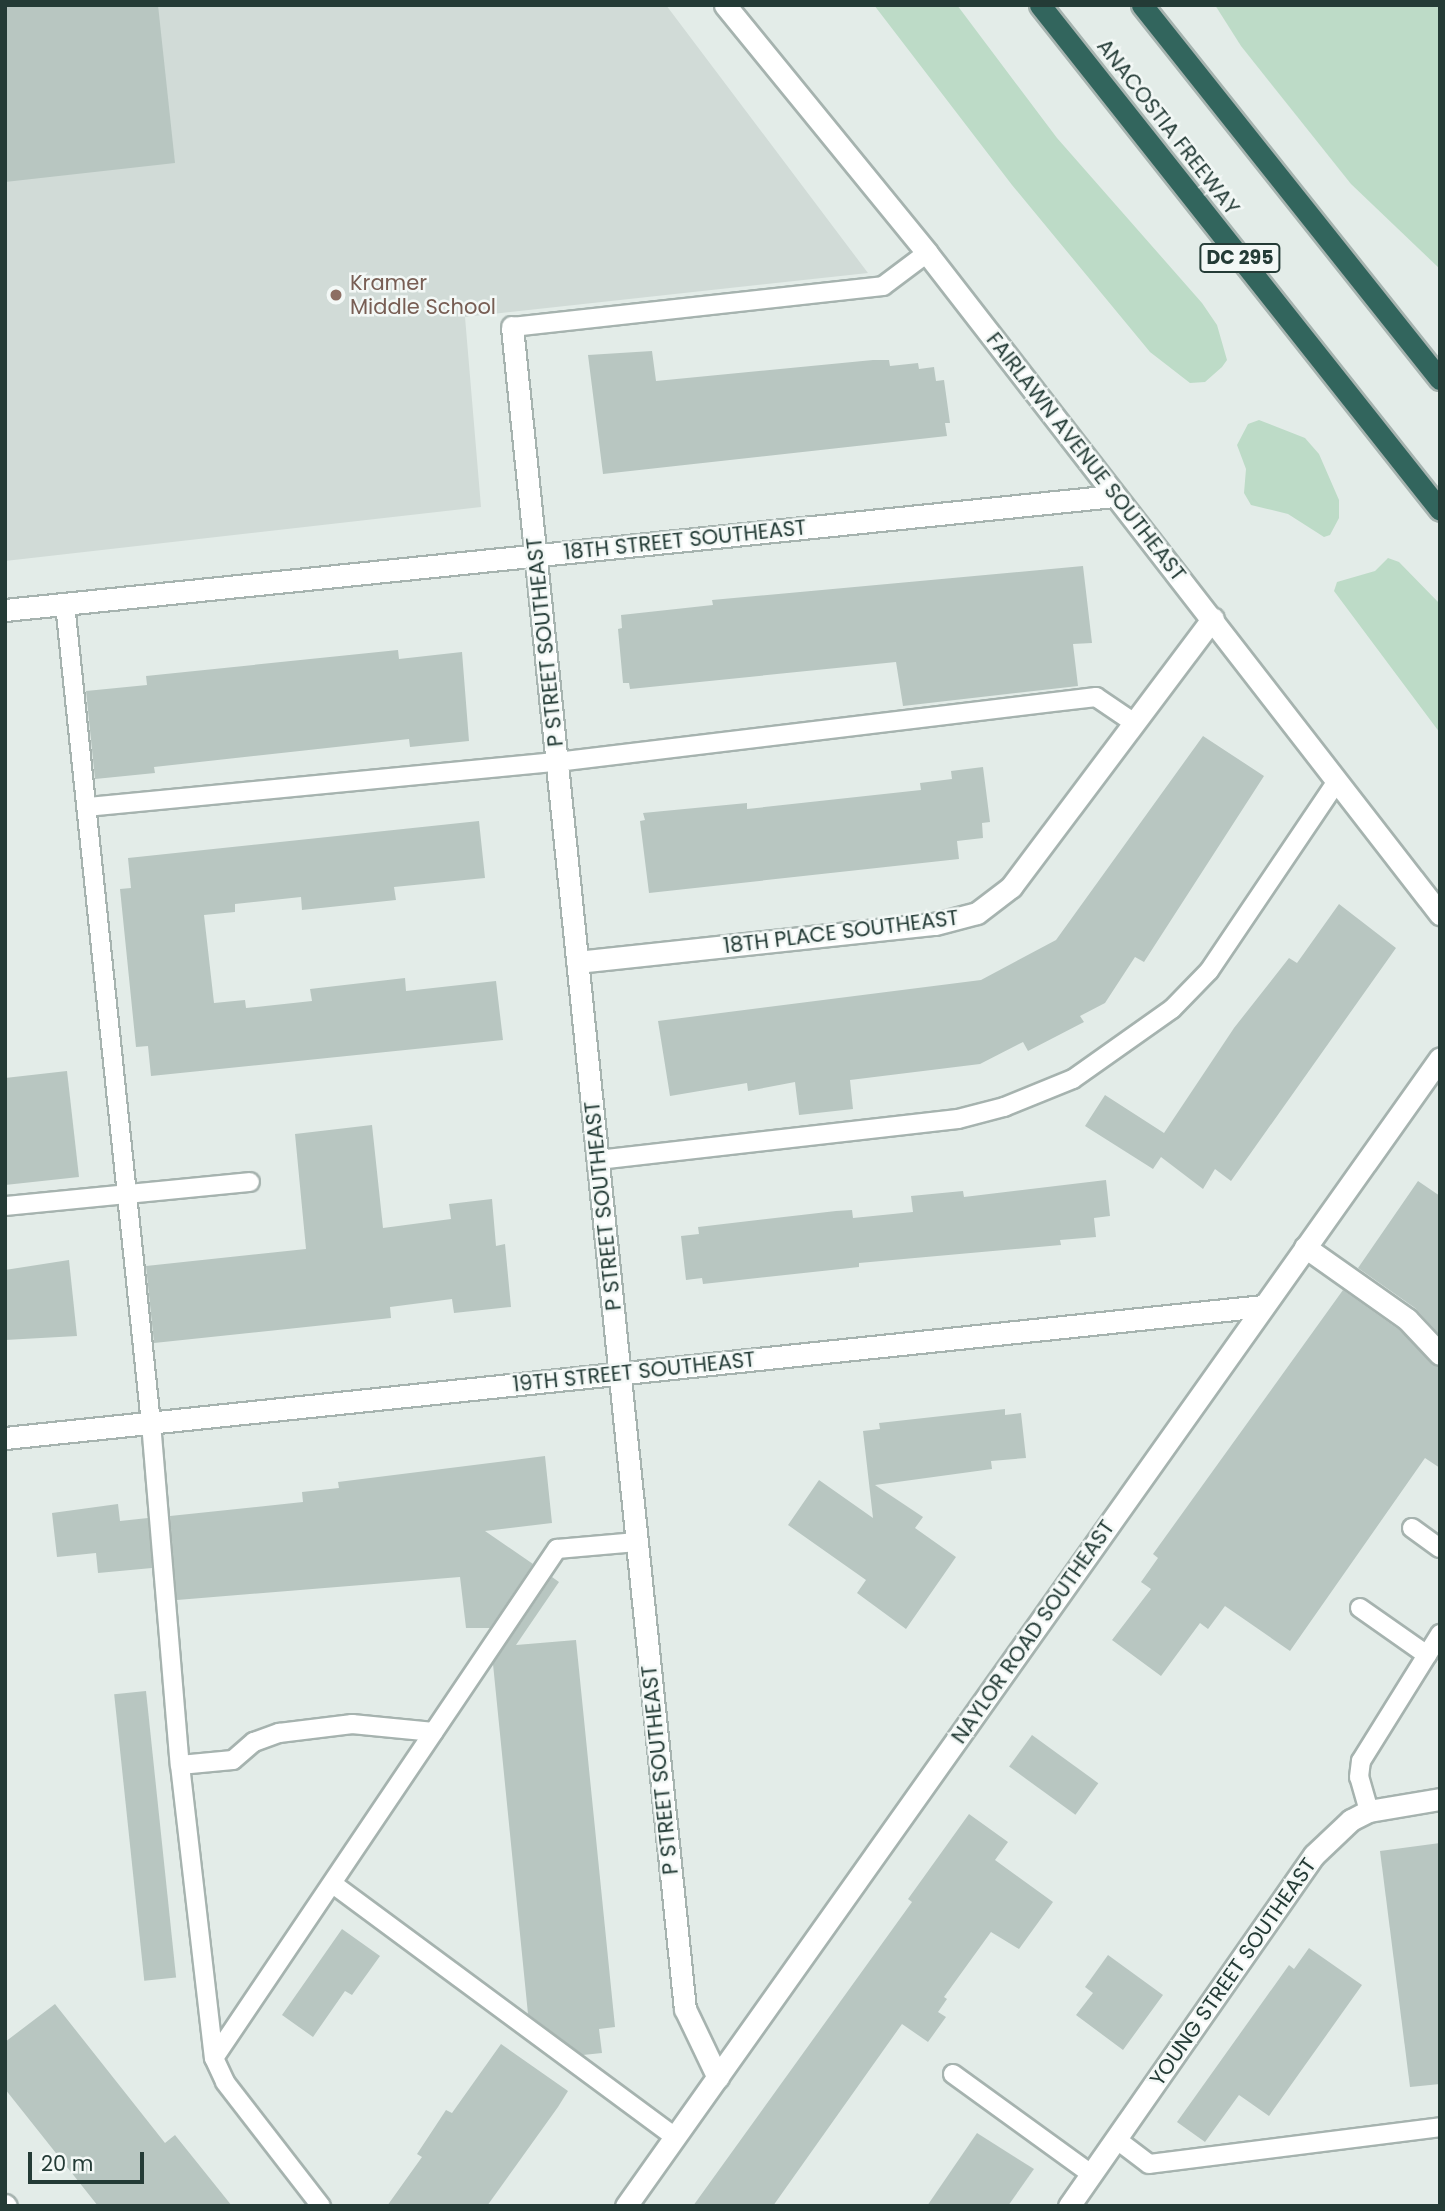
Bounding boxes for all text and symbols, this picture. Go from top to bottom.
street label: ANACOSTIA FREEWAY [1092,34,1244,220]
road number: DC 295 [1198,242,1282,274]
place label: Kramer Middle School [350,270,496,320]
marker: Kramer Middle School [328,287,344,303]
street label: FAIRLAWN AVENUE SOUTHEAST [981,328,1191,586]
street label: 18TH STREET SOUTHEAST [562,515,808,565]
street label: P STREET SOUTHEAST [521,536,569,748]
street label: 18TH PLACE SOUTHEAST [722,905,960,959]
street label: P STREET SOUTHEAST [579,1100,627,1312]
street label: 19TH STREET SOUTHEAST [511,1347,757,1397]
street label: NAYLOR ROAD SOUTHEAST [946,1516,1120,1748]
street label: P STREET SOUTHEAST [636,1664,684,1876]
street label: YOUNG STREET SOUTHEAST [1145,1853,1321,2091]
scale bar [32,2138,147,2182]
text: 20 m [41,2149,94,2178]

